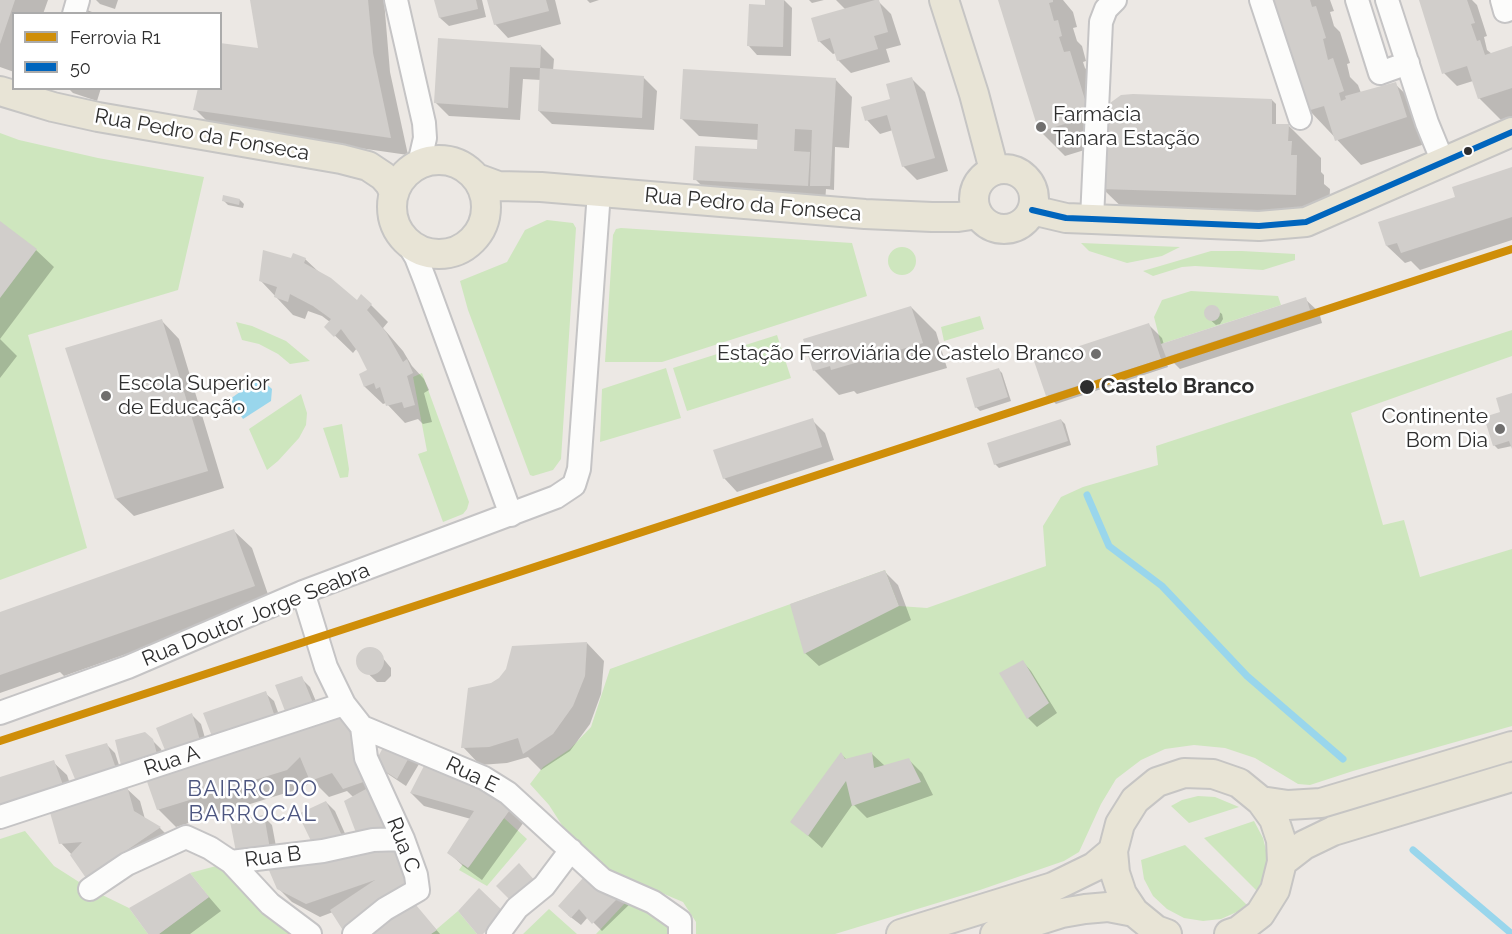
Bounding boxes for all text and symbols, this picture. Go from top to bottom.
legend [12,12,222,90]
text: Ferrovia R1 [70,27,161,48]
text: 50 [70,57,91,78]
place label: Farmácia Tanara Estação [1053,102,1200,152]
street label: Rua Pedro da Fonseca [93,104,311,166]
marker: Farmácia Tanara Estação [1034,120,1048,134]
unlabelled marker [1462,145,1474,157]
street label: Rua Pedro da Fonseca [643,183,863,227]
place label: Estação Ferroviária de Castelo Branco [717,341,1084,367]
marker: Estação Ferroviária de Castelo Branco [1089,347,1103,361]
place label: Escola Superior de Educação [118,371,270,421]
place label: Castelo Branco [1101,374,1254,400]
marker: Castelo Branco [1078,378,1096,396]
marker: Escola Superior de Educação [99,389,113,403]
place label: Continente Bom Dia [1381,404,1488,454]
marker: Continente Bom Dia [1493,422,1507,436]
street label: Rua Doutor Jorge Seabra [138,558,374,672]
street label: Rua A [141,740,203,782]
street label: Rua E [441,751,503,799]
district label: BAIRRO DO BARROCAL [187,776,319,828]
street label: Rua C [381,814,425,876]
street label: Rua B [243,841,303,873]

